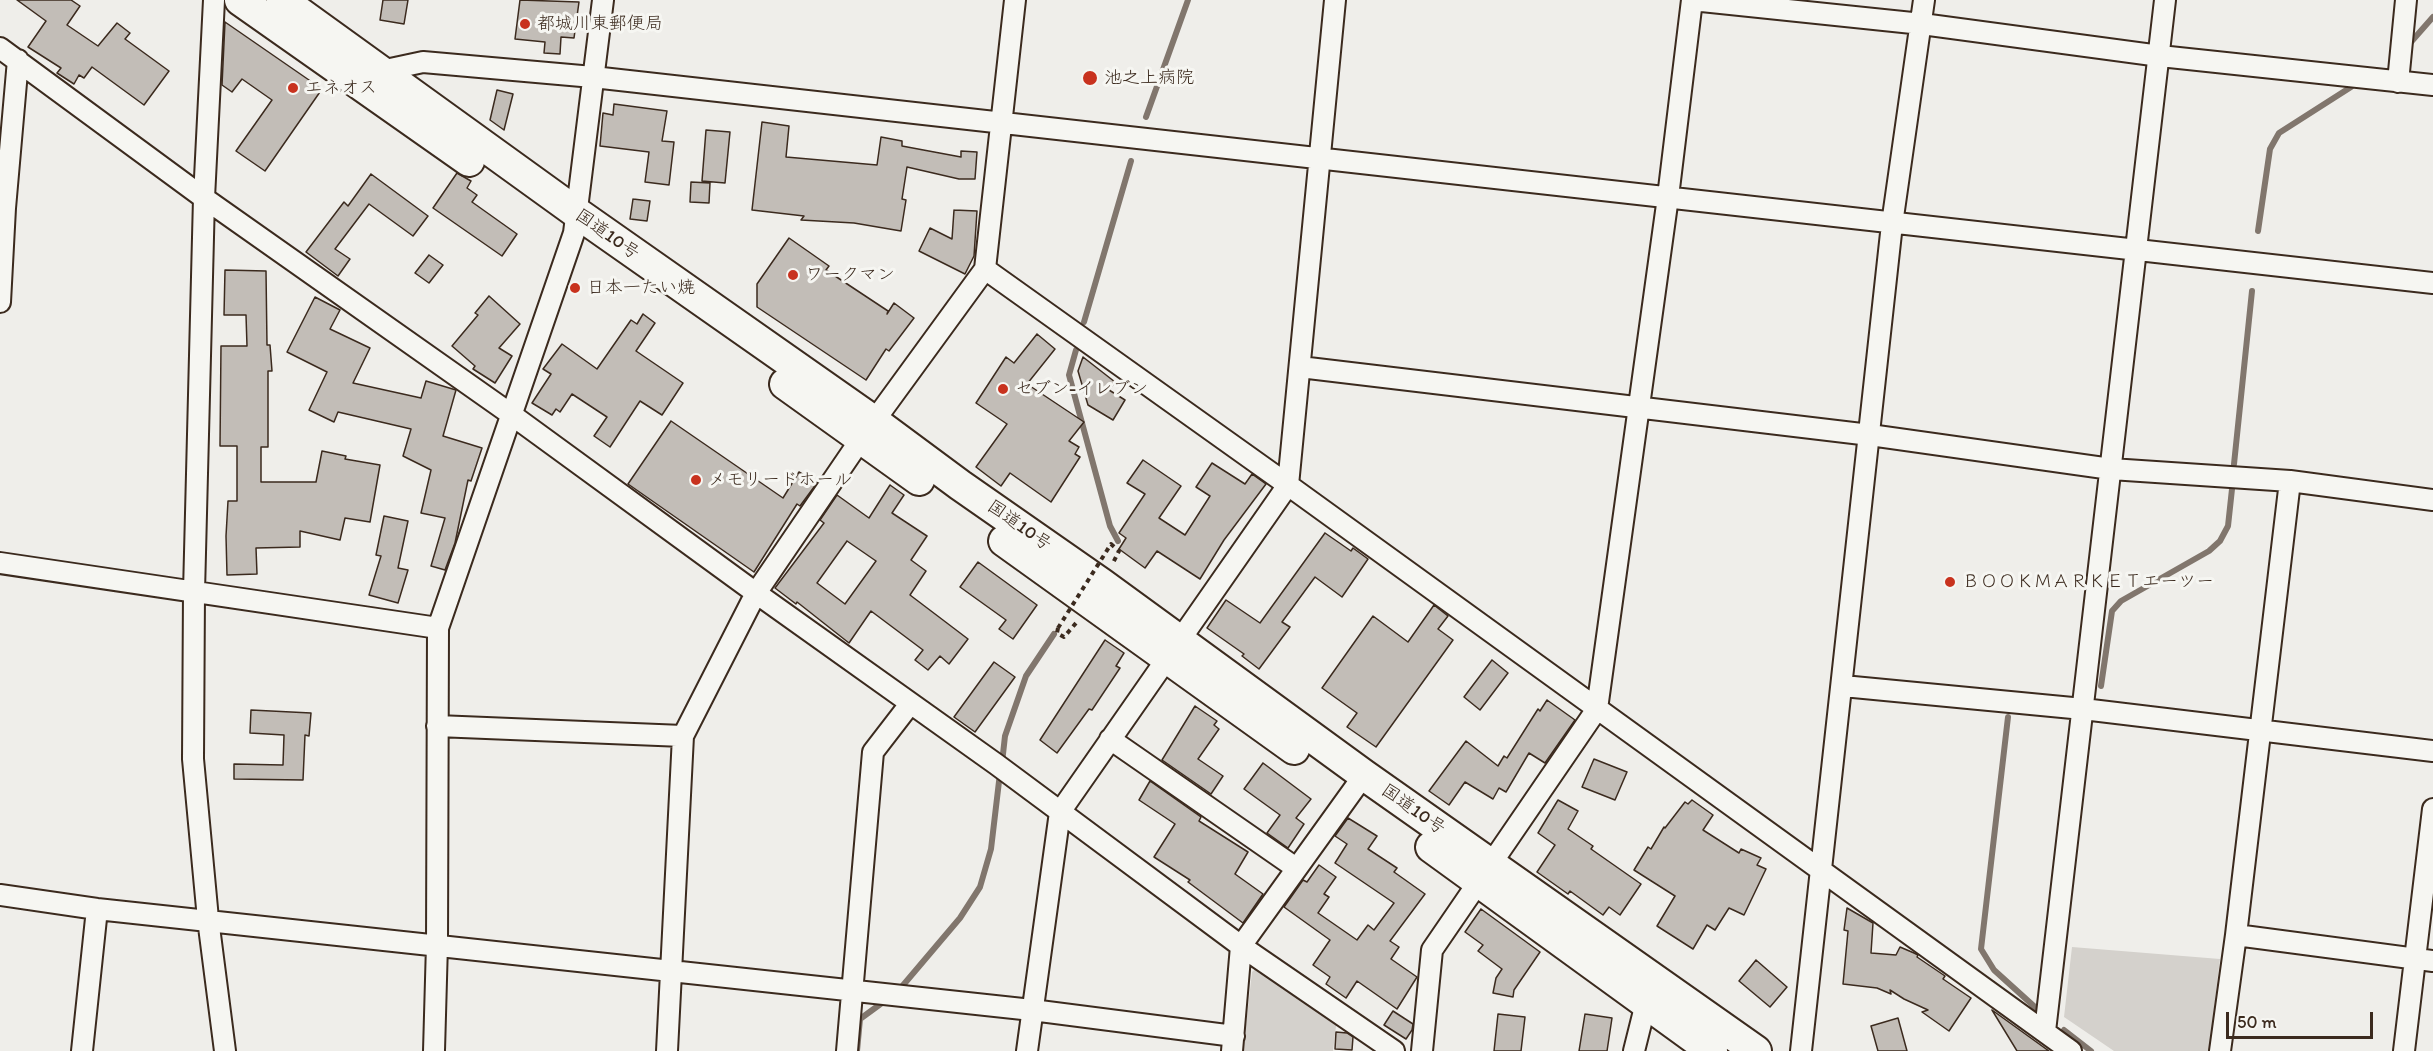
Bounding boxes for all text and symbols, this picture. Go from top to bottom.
place label: 都城川東郵便局 [537,13,663,35]
marker: 都城川東郵便局 [518,17,532,31]
place label: 池之上病院 [1104,67,1194,89]
marker: 池之上病院 [1081,69,1099,87]
place label: エネオス [305,77,377,99]
marker: エネオス [286,81,300,95]
street label: 国道10号 [571,205,643,265]
place label: ワークマン [805,264,895,286]
marker: ワークマン [786,268,800,282]
place label: 日本一たい焼 [587,277,695,299]
marker: 日本一たい焼 [568,281,582,295]
place label: セブン-イレブン [1015,378,1148,400]
marker: セブン-イレブン [996,382,1010,396]
place label: メモリードホール [708,469,852,491]
marker: メモリードホール [689,473,703,487]
street label: 国道10号 [983,496,1055,556]
place label: ＢＯＯＫＭＡＲＫＥＴエーツー [1962,571,2214,593]
marker: ＢＯＯＫＭＡＲＫＥＴエーツー [1943,575,1957,589]
street label: 国道10号 [1377,780,1449,840]
scale bar [2229,1000,2376,1038]
text: 50 m [2237,1011,2277,1033]

